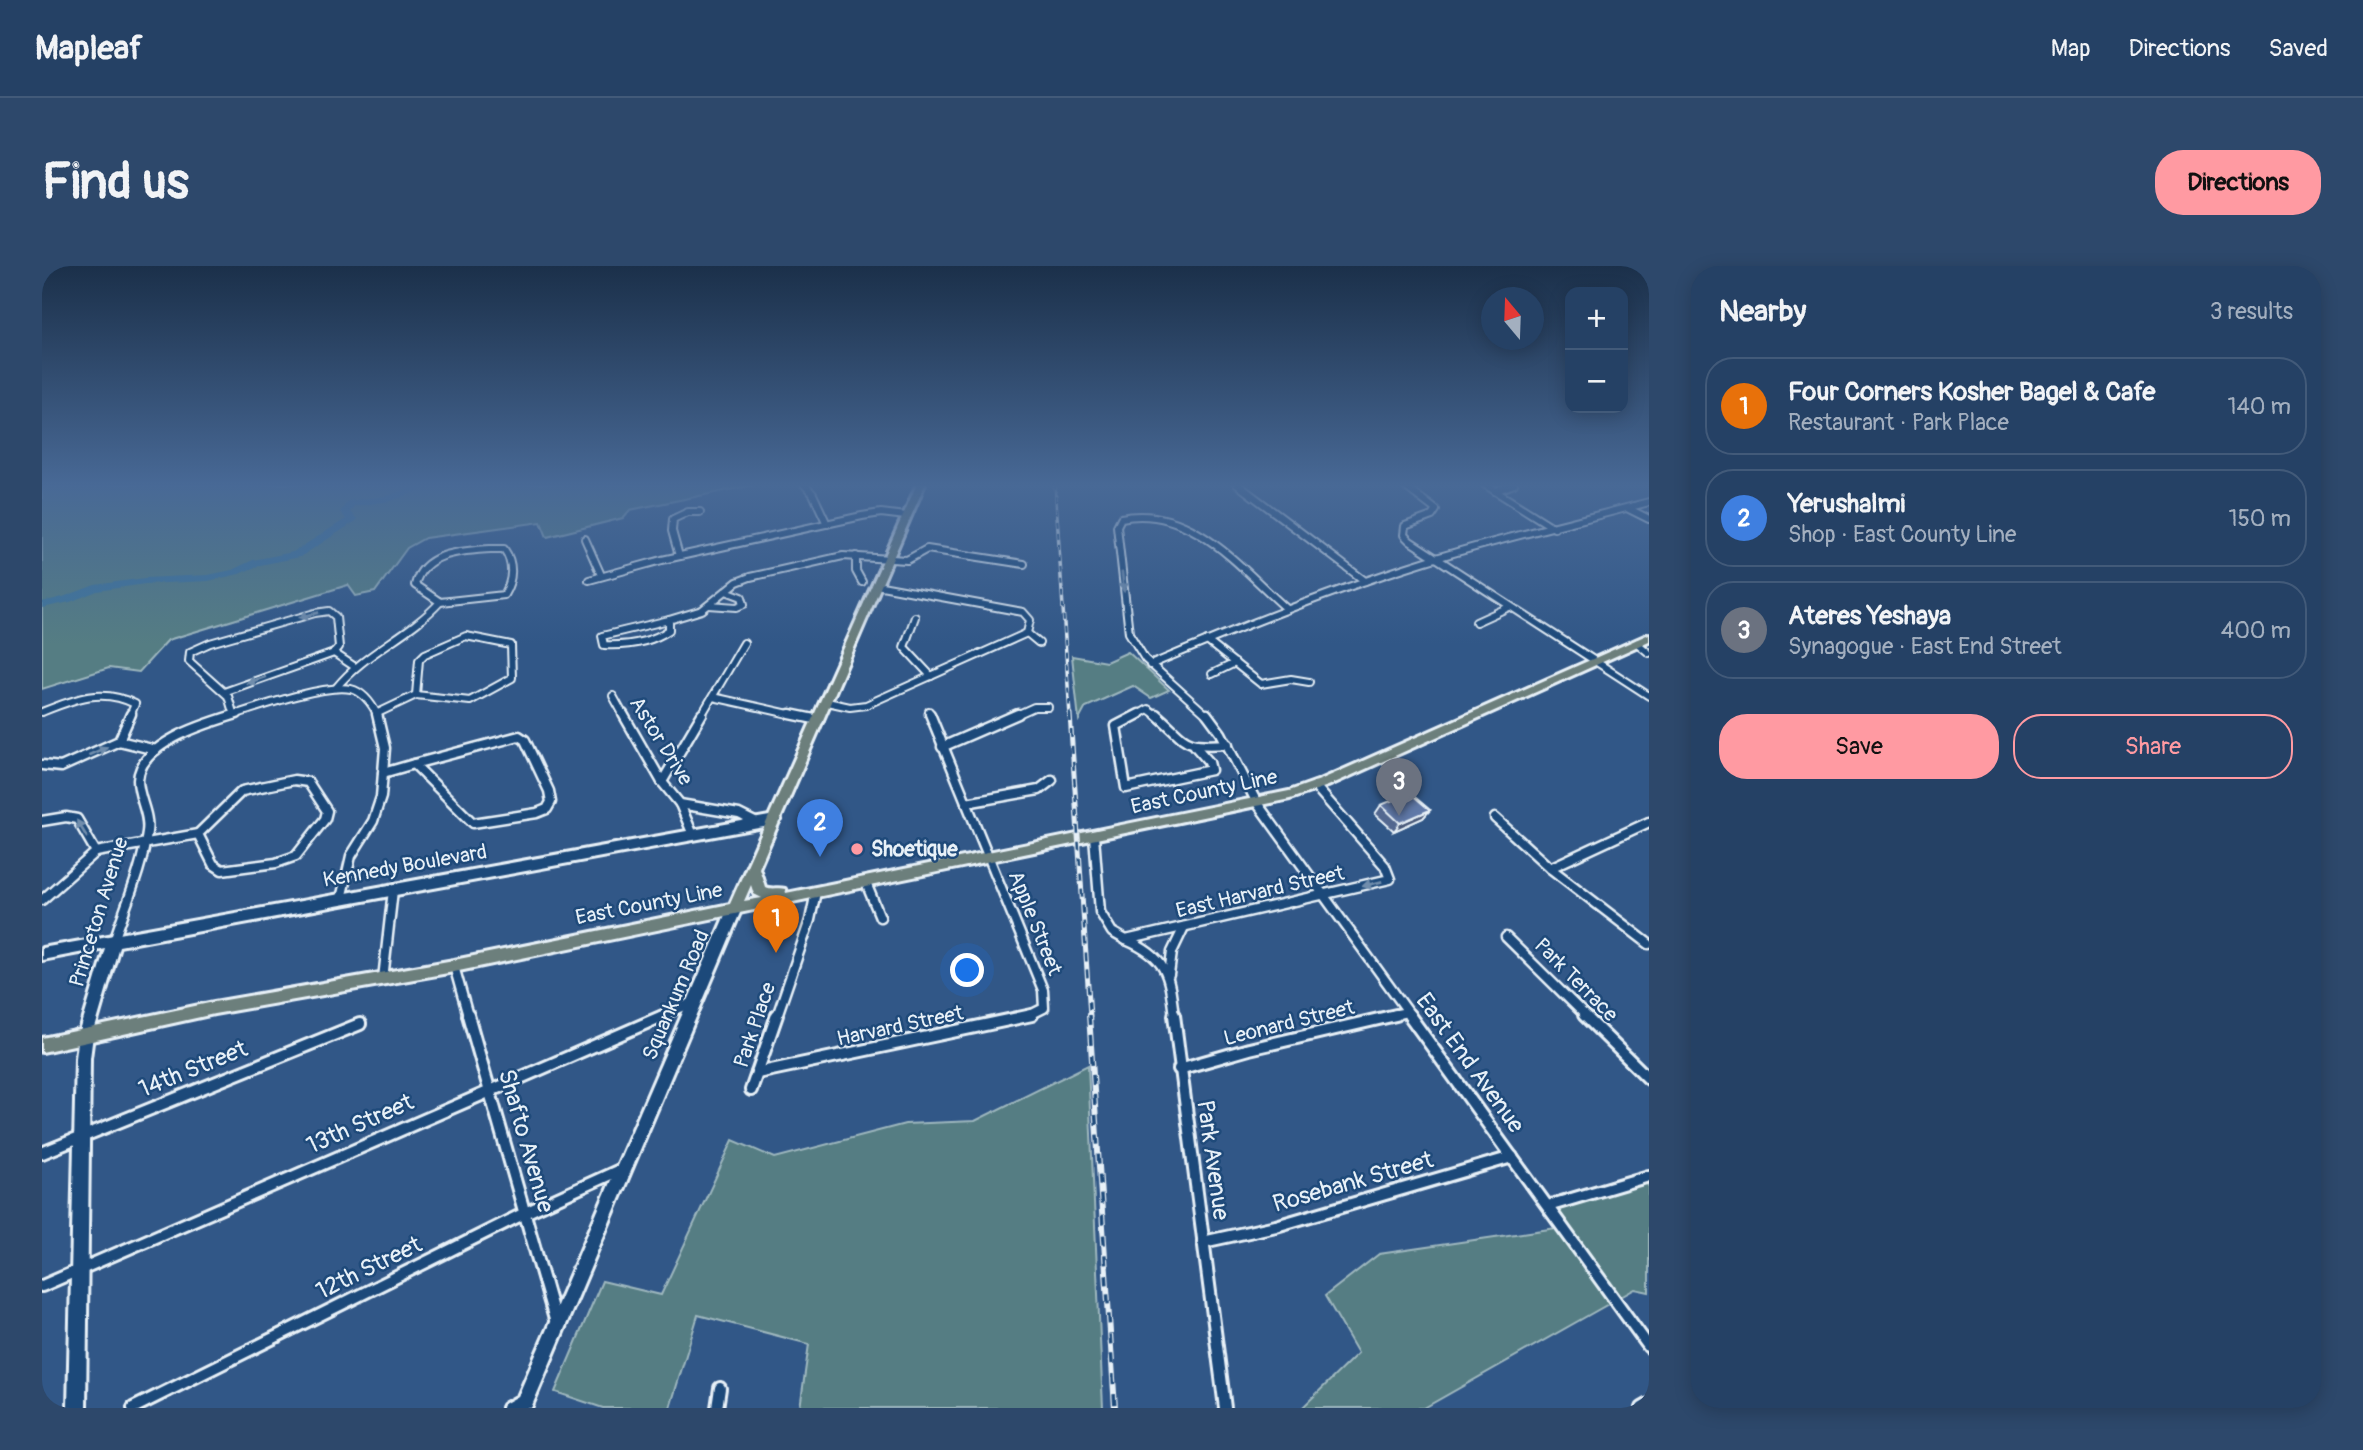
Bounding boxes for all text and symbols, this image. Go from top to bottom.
text: Mapleaf [35,28,143,69]
text: Map [2051,34,2091,63]
text: Directions [2129,34,2230,63]
text: Saved [2268,34,2328,63]
button: Directions [2155,150,2321,215]
text: Find us [42,152,189,213]
north arrow [1481,287,1544,350]
map controls [1565,287,1628,413]
button: + [1565,287,1628,350]
text: Nearby [1719,293,1806,330]
text: 3 results [2210,297,2293,326]
button: − [1565,350,1628,413]
text: Four Corners Kosher Bagel & Cafe [1788,376,2155,408]
text: 1 [1740,392,1749,421]
text: 140 m [2228,392,2291,421]
text: Restaurant · Park Place [1788,408,2009,437]
text: Yerushalmi [1788,488,1905,520]
text: 2 [1738,504,1750,533]
text: 150 m [2228,504,2291,533]
text: Shop · East County Line [1788,520,2016,549]
one-way arrow [1118,571,1129,593]
text: Ateres Yeshaya [1788,600,1951,632]
one-way arrow [298,610,320,621]
text: 3 [1738,616,1750,645]
text: 400 m [2221,616,2291,645]
text: Synagogue · East End Street [1788,632,2062,661]
one-way arrow [245,675,266,686]
street label: Astor Drive [623,692,699,791]
button: Save [1719,714,1999,779]
button: Share [2013,714,2293,779]
one-way arrow [88,745,109,756]
pin: 3 [1376,758,1422,816]
street label: East County Line [1128,763,1280,821]
pin: 2 [797,799,843,857]
one-way arrow [76,819,88,838]
street label: Princeton Avenue [63,833,135,990]
place label: Shoetique [871,836,958,863]
street label: Kennedy Boulevard [321,838,489,894]
marker: Shoetique [849,841,865,857]
street label: East Harvard Street [1173,859,1347,924]
street label: Apple Street [1002,867,1068,980]
street label: East County Line [573,876,725,931]
one-way arrow [1361,879,1383,890]
pin: 1 [753,895,799,953]
street label: Squankum Road [636,926,716,1064]
street label: Park Terrace [1528,932,1624,1028]
your location [950,953,984,987]
street label: Park Place [728,978,782,1071]
street label: East End Avenue [1409,987,1531,1139]
street label: Leonard Street [1221,994,1358,1052]
street label: Harvard Street [834,999,966,1053]
street label: 14th Street [134,1034,252,1104]
street label: Shafto Avenue [492,1066,560,1216]
street label: 13th Street [302,1087,418,1160]
street label: Park Avenue [1190,1098,1236,1222]
street label: Rosebank Street [1269,1145,1437,1219]
street label: 12th Street [311,1230,427,1306]

